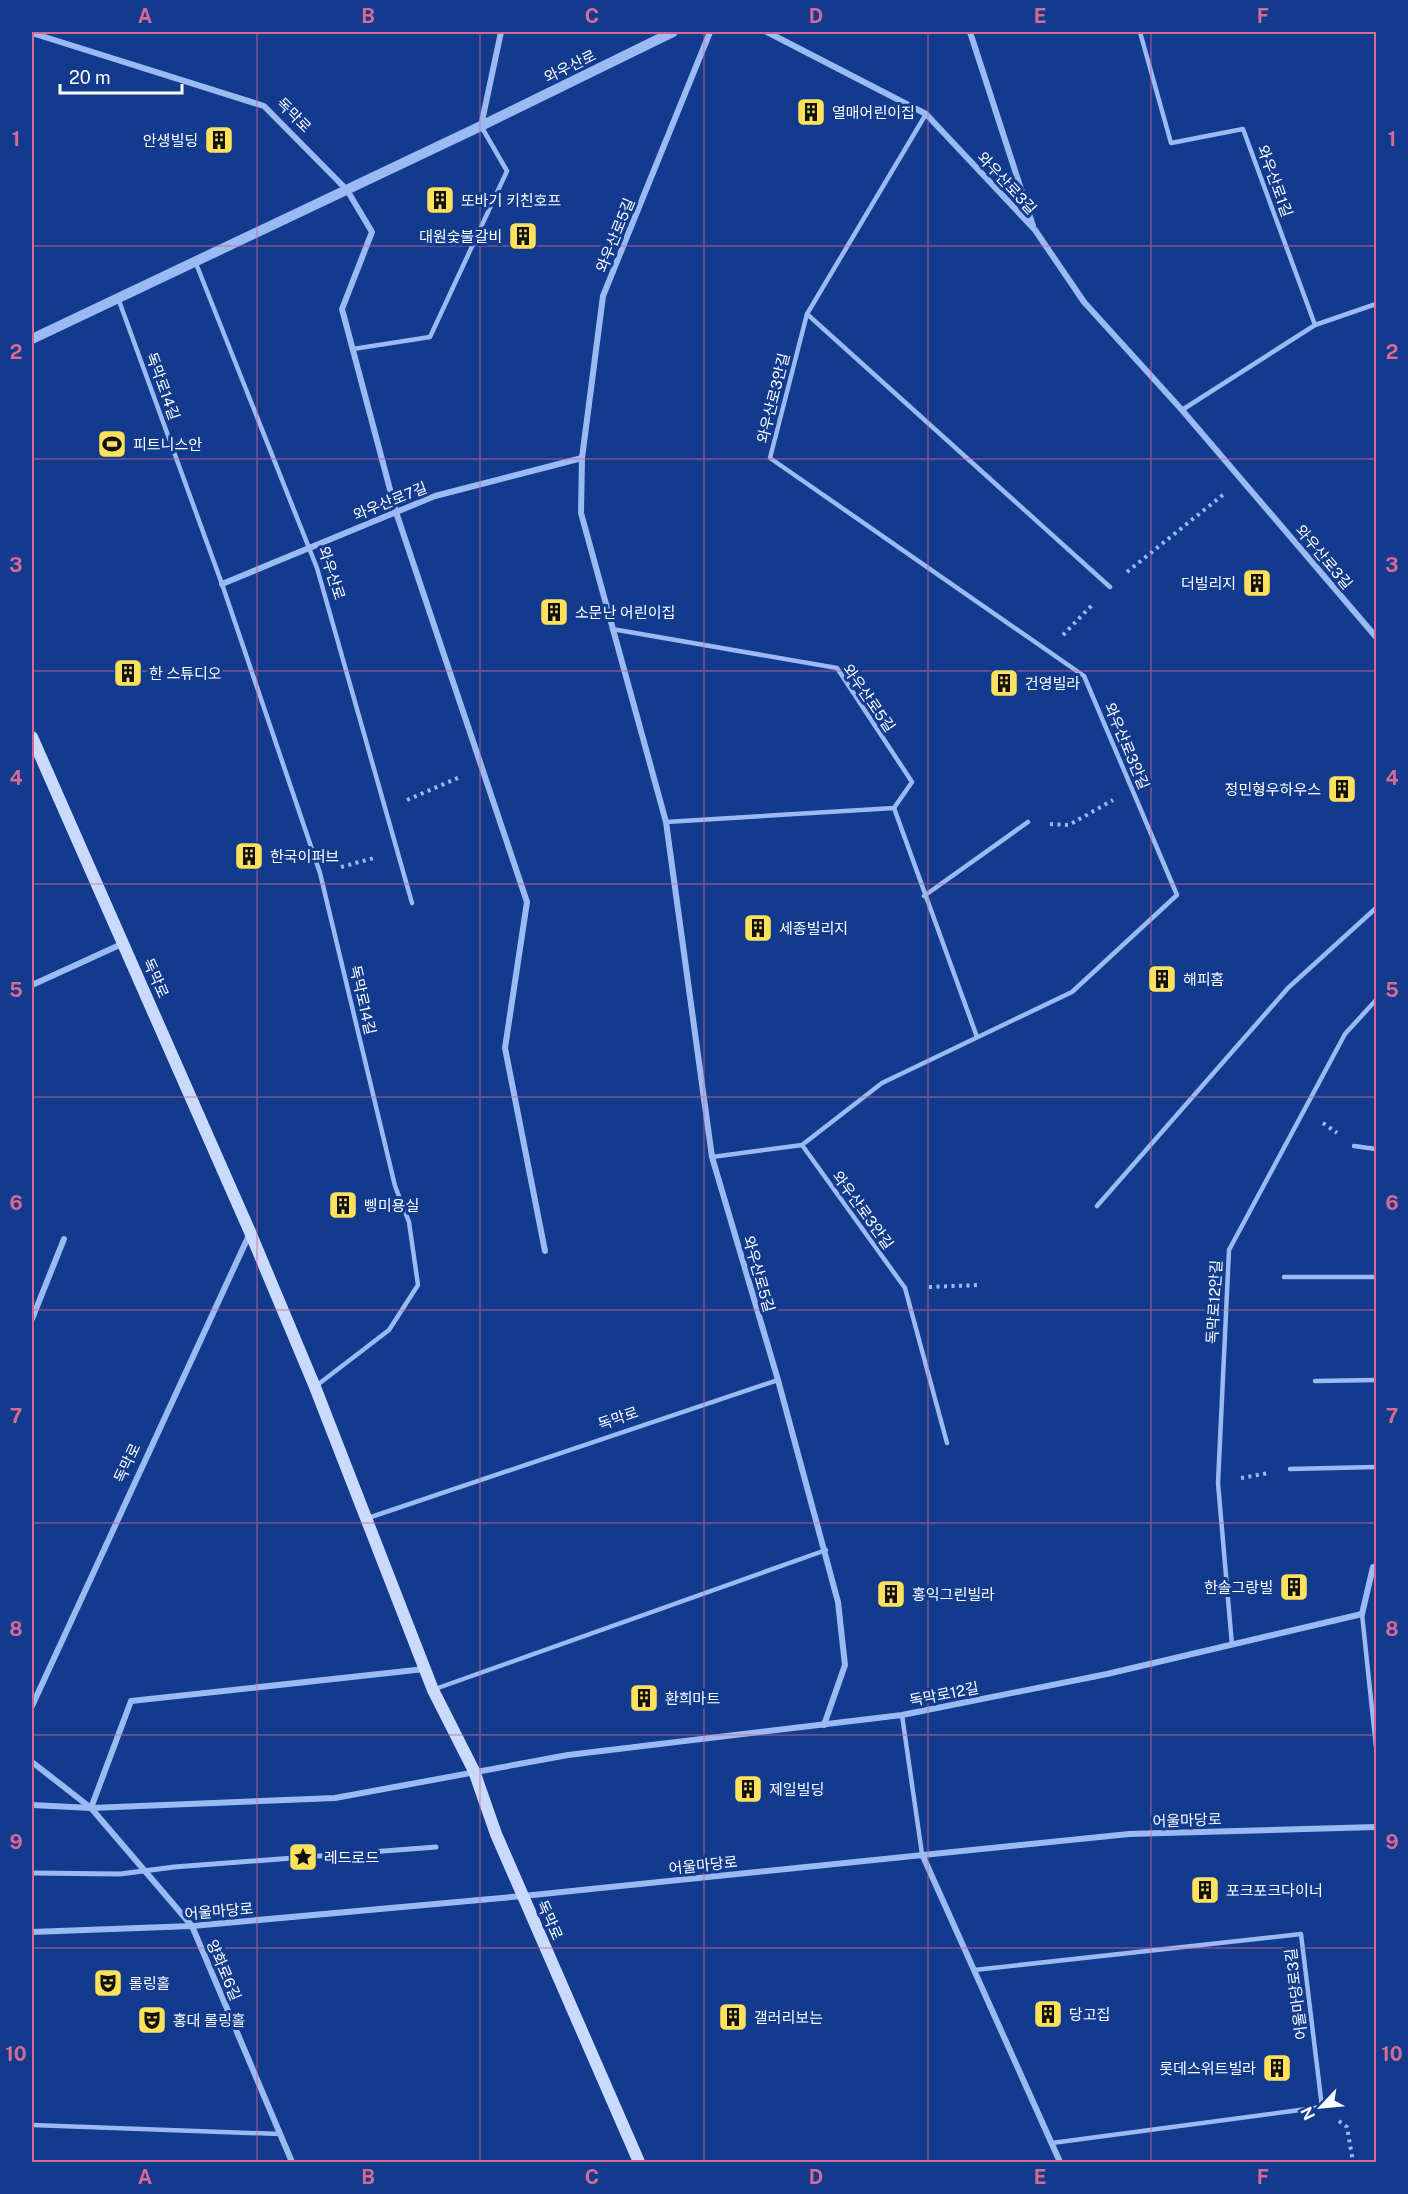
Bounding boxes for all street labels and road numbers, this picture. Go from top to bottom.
street label: 와우산로 [541,46,599,86]
street label: 독막로 [273,94,315,136]
street label: 와우산로1길 [1254,143,1296,219]
street label: 와우산로3길 [974,149,1040,217]
street label: 와우산로5길 [592,195,638,275]
street label: 독막로14길 [143,350,183,422]
street label: 와우산로3안길 [754,351,792,445]
street label: 와우산로7길 [351,479,429,523]
street label: 와우산로3길 [1292,521,1356,593]
street label: 와우산로 [315,544,349,602]
street label: 와우산로5길 [839,661,899,735]
street label: 와우산로3안길 [1101,700,1153,792]
street label: 독막로 [140,956,172,1000]
street label: 독막로14길 [347,964,379,1036]
street label: 와우산로3안길 [829,1168,897,1252]
street label: 와우산로5길 [740,1234,778,1314]
street label: 독막로12안길 [1203,1260,1225,1344]
street label: 독막로 [596,1403,640,1433]
street label: 독막로 [111,1441,143,1485]
street label: 독막로12길 [908,1679,980,1709]
street label: 어울마당로 [1152,1810,1222,1830]
street label: 어울마당로 [668,1853,738,1877]
street label: 독막로 [534,1898,566,1942]
street label: 어울마당로 [184,1900,254,1922]
street label: 양화로6길 [204,1937,244,2003]
street label: 어울마당로3길 [1282,1947,1310,2041]

